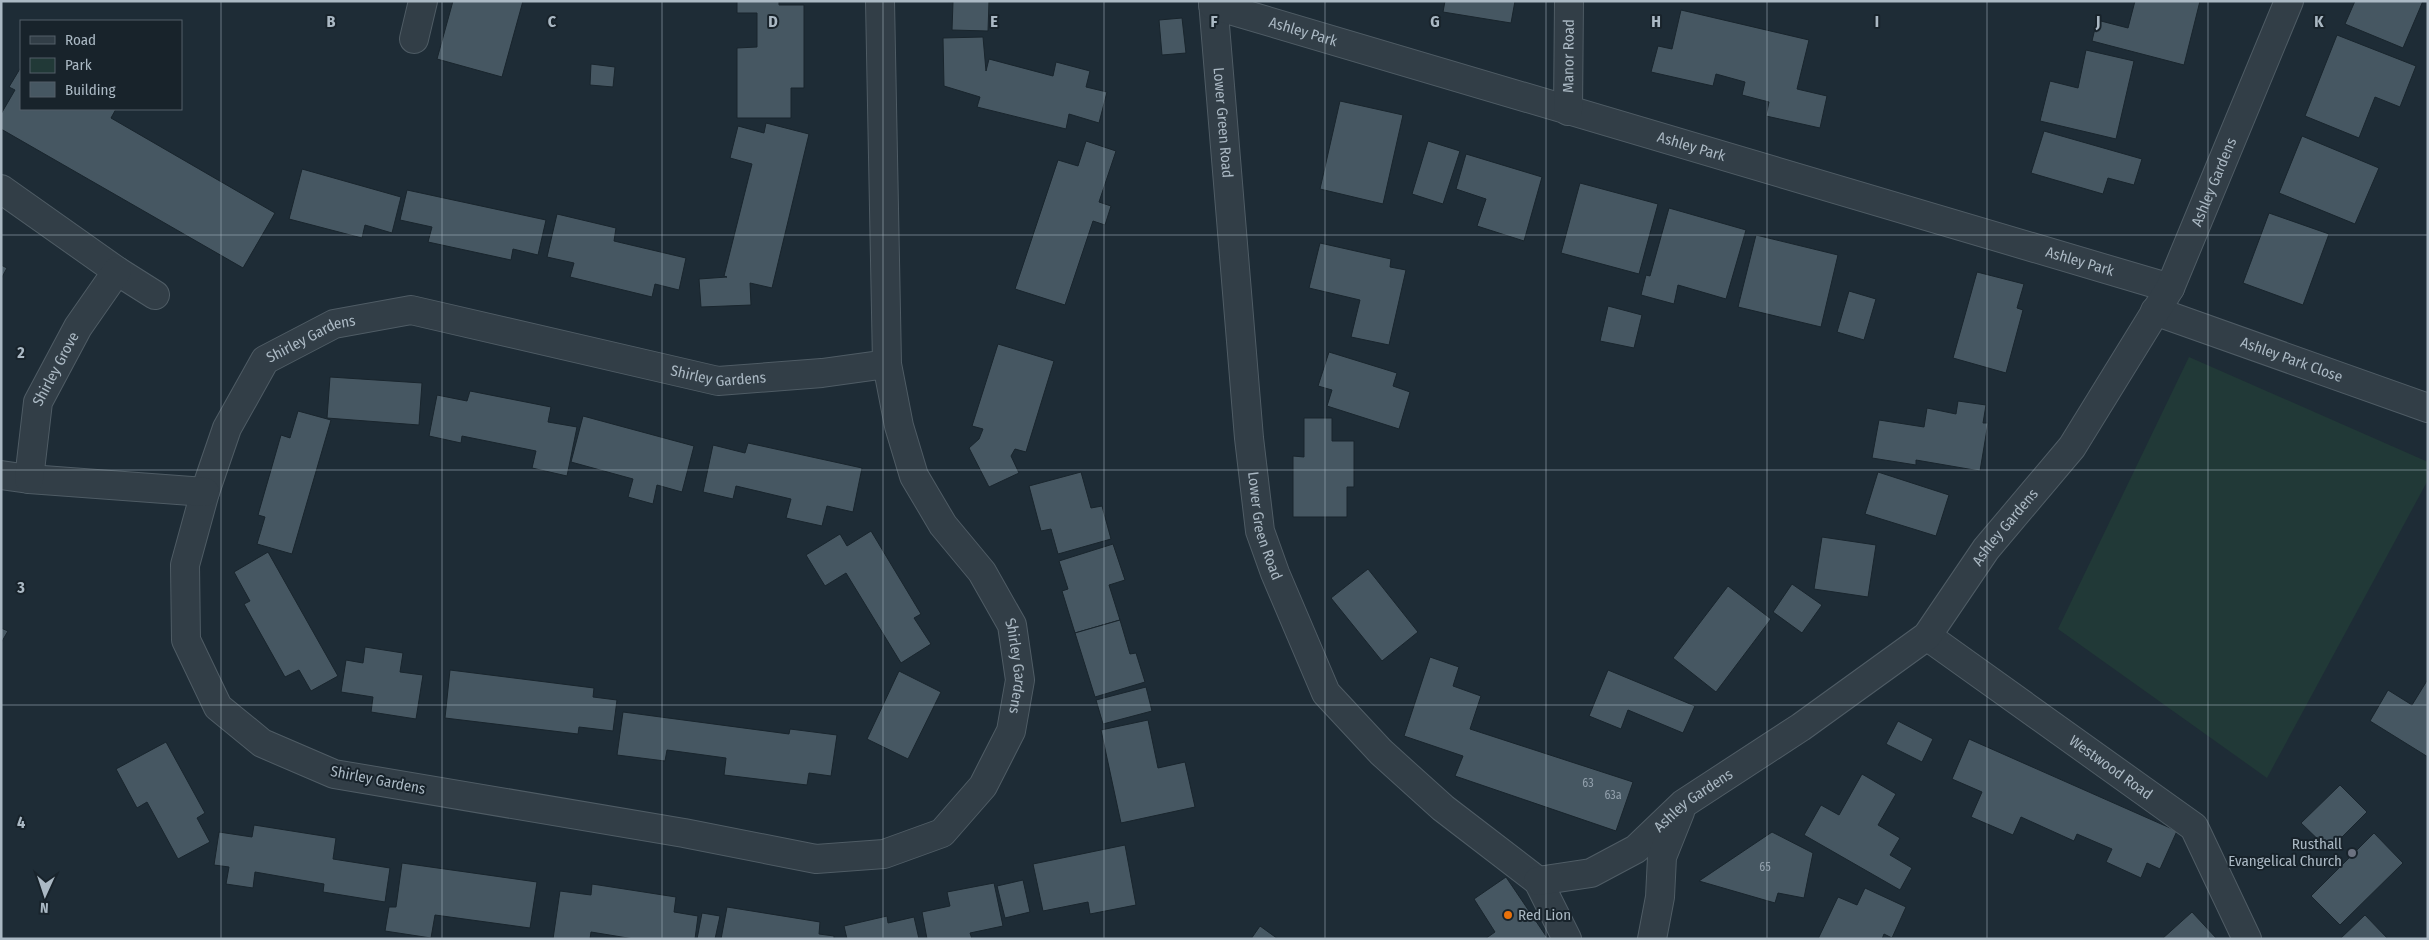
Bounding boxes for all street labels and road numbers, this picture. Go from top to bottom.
street label: Ashley Park [1267,13,1339,50]
street label: Manor Road [1559,19,1578,93]
street label: Lower Green Road [1209,66,1237,179]
street label: Ashley Park [1655,128,1728,165]
street label: Ashley Gardens [2188,135,2240,229]
street label: Ashley Park [2044,243,2116,280]
street label: Shirley Gardens [263,311,357,367]
street label: Shirley Grove [29,329,83,409]
street label: Ashley Park Close [2238,333,2345,386]
street label: Shirley Gardens [669,361,767,390]
street label: Lower Green Road [1244,471,1286,583]
street label: Ashley Gardens [1968,485,2042,569]
street label: Shirley Gardens [1001,615,1029,715]
street label: Westwood Road [2066,732,2156,803]
street label: Shirley Gardens [329,762,427,798]
street label: Ashley Gardens [1650,765,1736,836]

